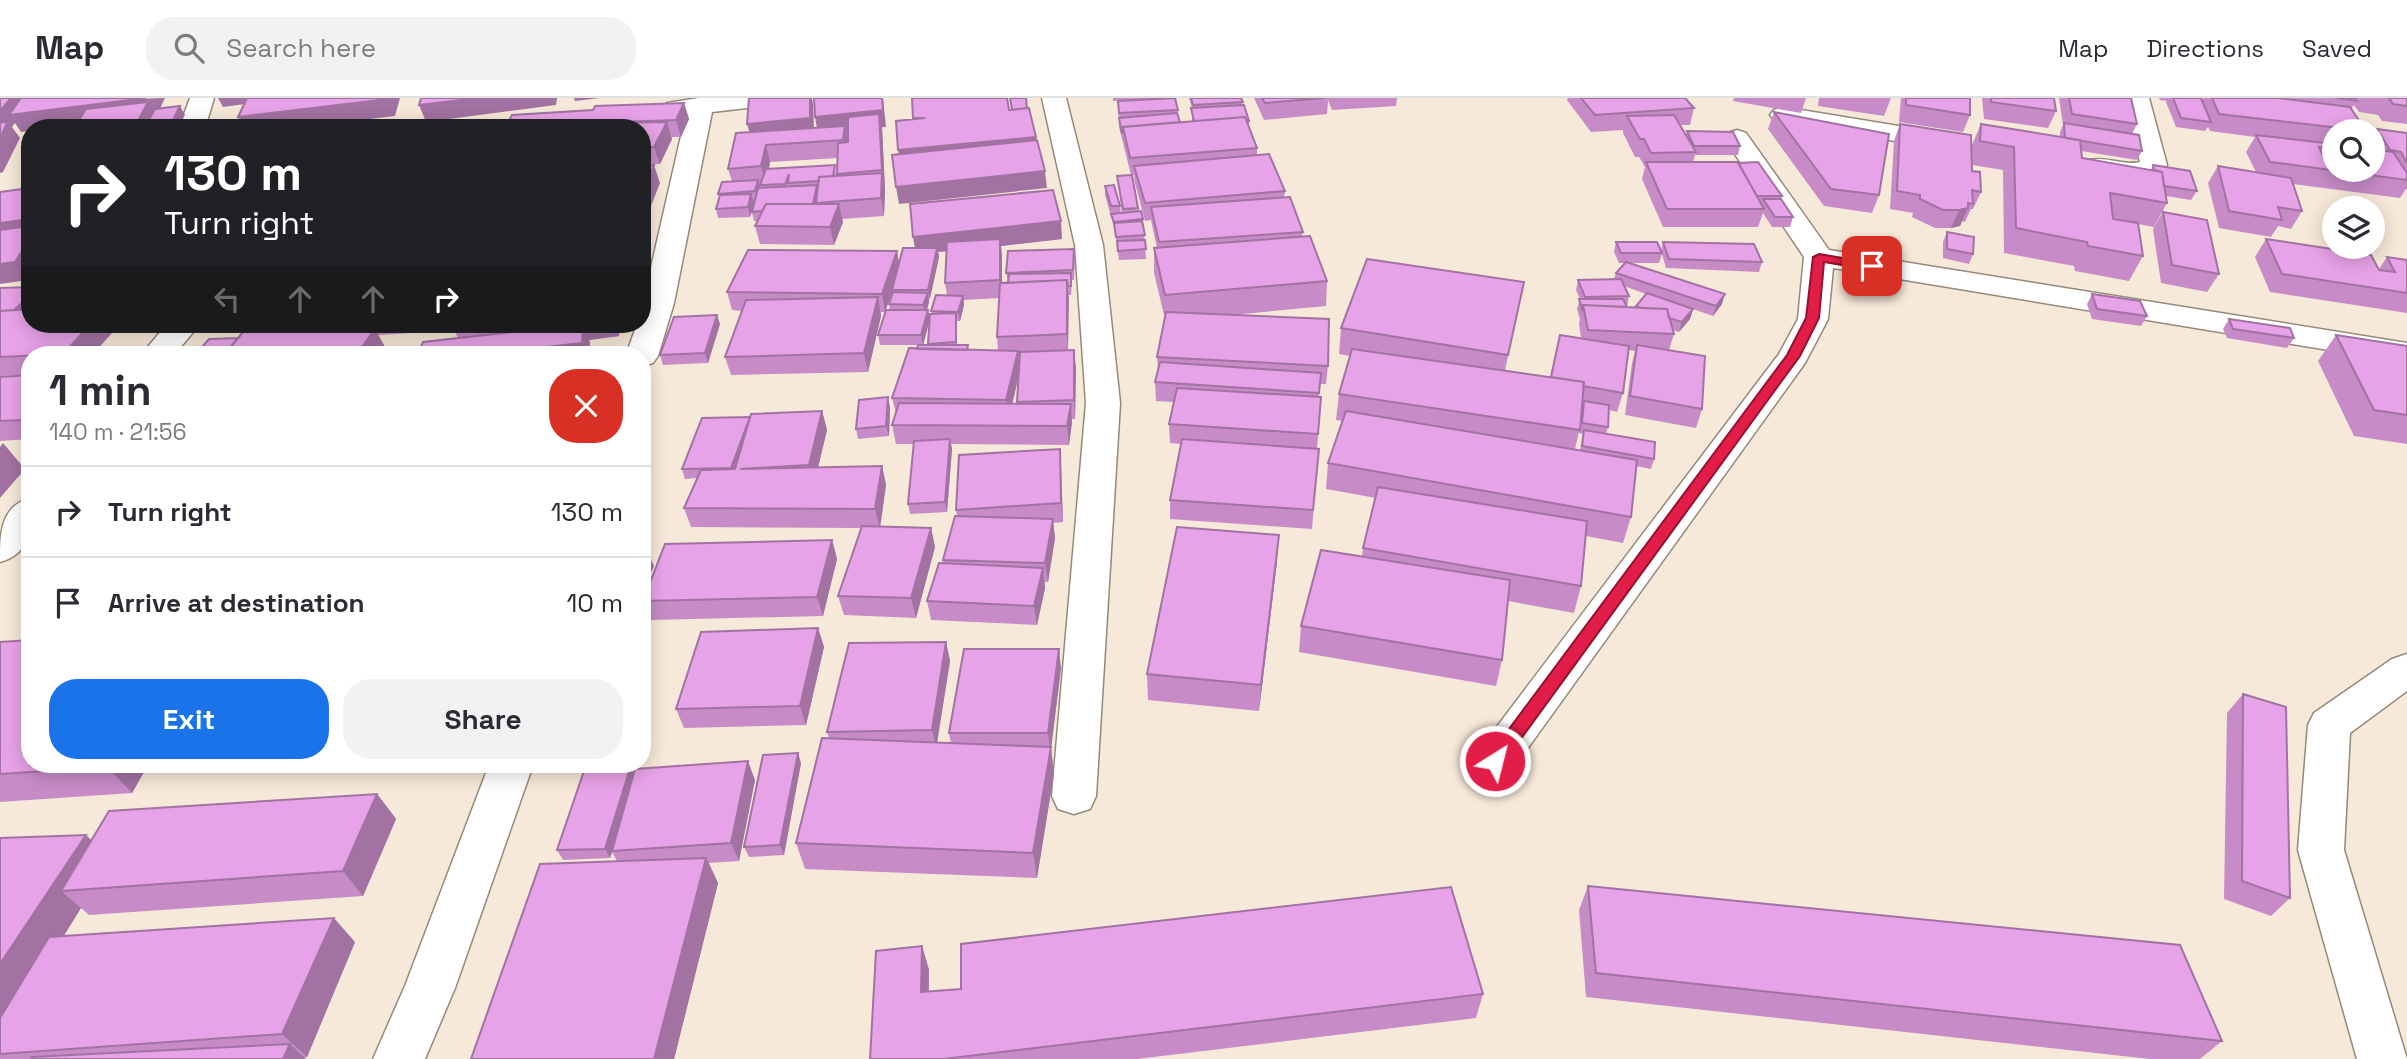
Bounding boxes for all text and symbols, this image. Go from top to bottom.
search box [146,17,636,80]
text: Map [35,27,104,69]
icon: search [170,29,208,67]
text: Search here [226,31,376,65]
text: Map [2058,33,2108,64]
text: Directions [2146,33,2264,64]
text: Saved [2302,33,2372,64]
map controls [2322,119,2385,259]
button: search [2322,119,2385,182]
text: 130 m [164,142,302,204]
icon: right [49,147,140,238]
button: layers [2322,196,2385,259]
text: Turn right [164,203,314,243]
pin [1842,236,1902,296]
icon: arrive [1853,247,1891,285]
icon: left [208,280,246,318]
icon: ahead [281,280,319,318]
icon: ahead [354,280,392,318]
icon: right [427,280,465,318]
text: 1 min [49,364,152,417]
button: close [549,369,623,443]
text: 140 m · 21:56 [49,417,187,447]
icon: right [49,493,87,531]
text: Turn right [108,495,232,529]
text: 130 m [551,495,623,529]
icon: arrive [49,584,87,622]
text: Arrive at destination [108,586,365,620]
text: 10 m [566,586,623,620]
button: Exit [49,679,329,759]
button: Share [343,679,623,759]
position arrow [1458,724,1532,798]

